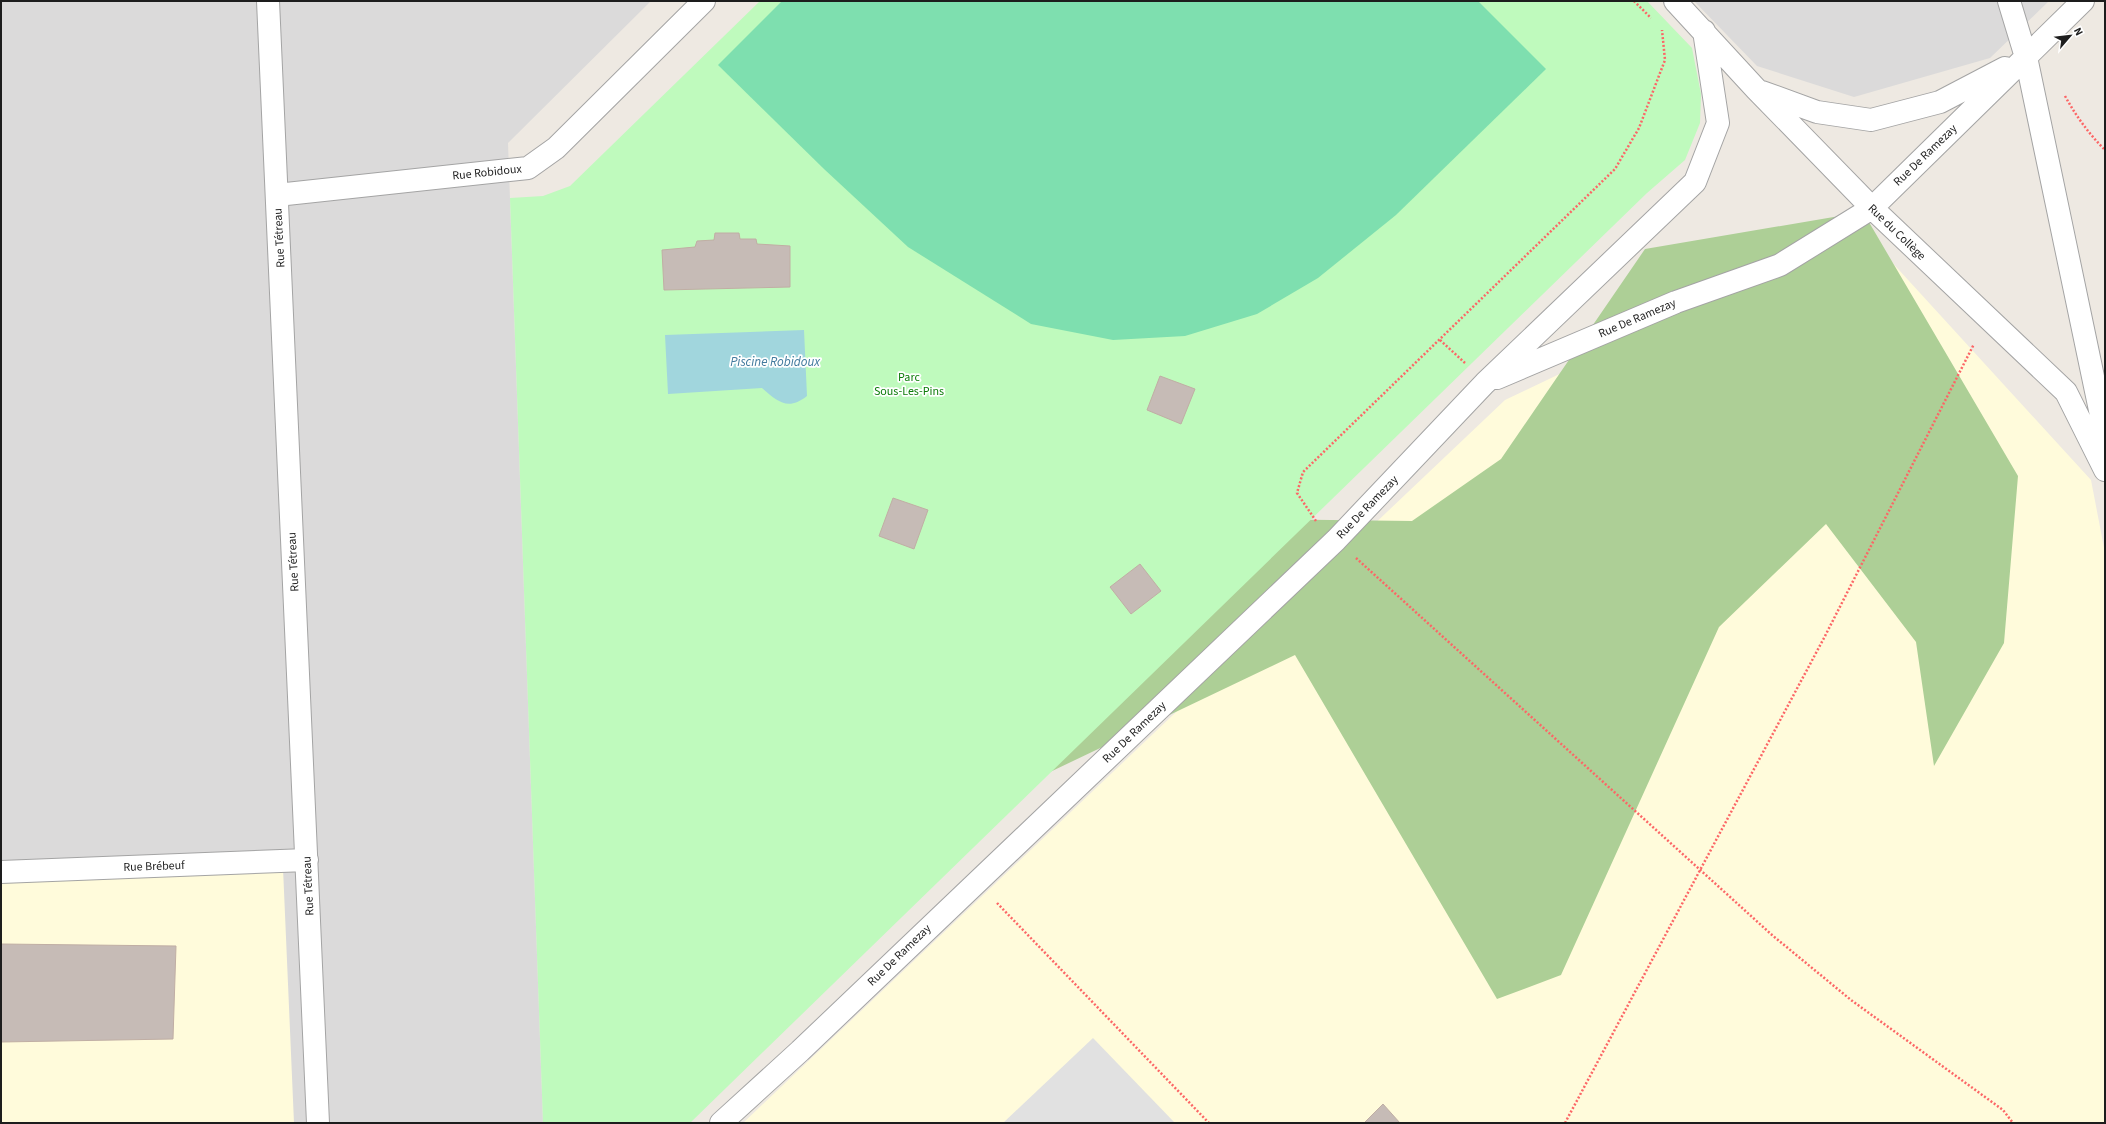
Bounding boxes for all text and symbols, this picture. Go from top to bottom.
north arrow [2050,16,2090,56]
text: N [2070,25,2087,38]
street label: Rue De Ramezay [1890,120,1961,190]
street label: Rue Robidoux [452,160,523,185]
street label: Rue du Collège [1864,200,1929,264]
street label: Rue Tétreau [269,208,290,268]
street label: Rue De Ramezay [1596,294,1679,342]
water label: Piscine Robidoux [730,353,821,371]
park label: Parc Sous-Les-Pins [874,369,944,400]
street label: Rue De Ramezay [1333,471,1402,543]
street label: Rue Tétreau [283,532,304,592]
street label: Rue De Ramezay [1099,697,1170,767]
street label: Rue Tétreau [298,856,319,916]
street label: Rue Brébeuf [123,857,185,876]
street label: Rue De Ramezay [864,920,935,990]

